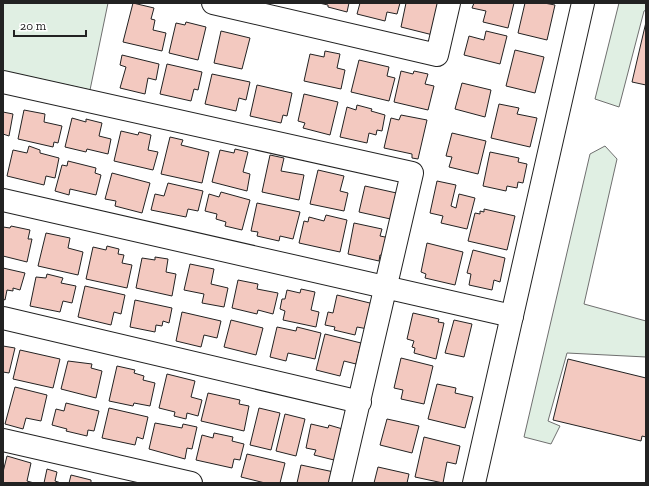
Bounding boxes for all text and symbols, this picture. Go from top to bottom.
scale bar [14,12,86,38]
text: 20 m [20,19,47,33]

